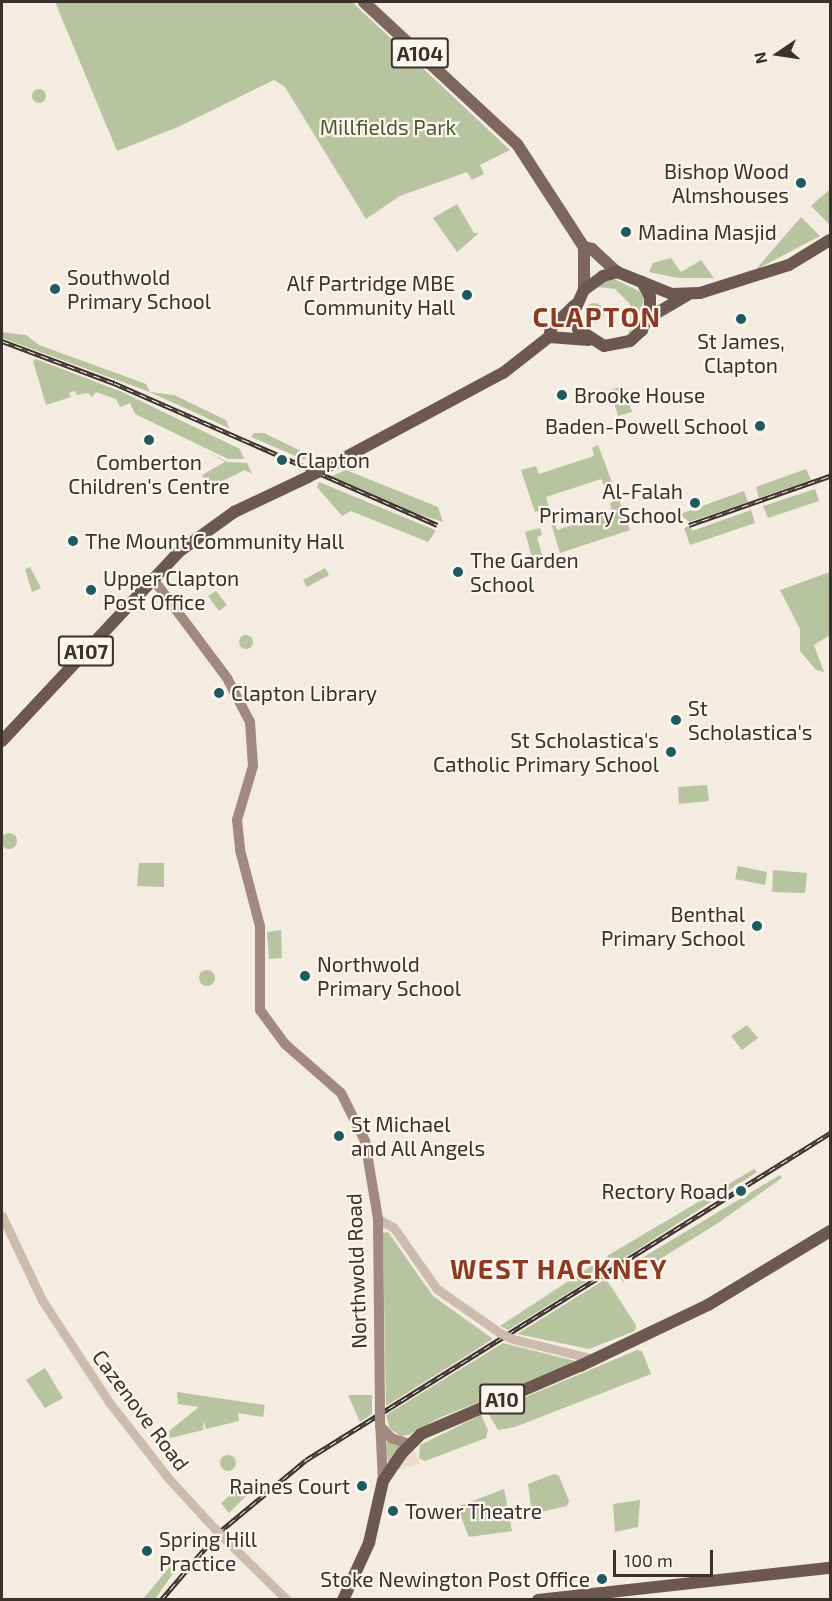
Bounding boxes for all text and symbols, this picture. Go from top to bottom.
north arrow [748,24,808,84]
road number: A104 [390,36,450,70]
text: N [749,50,771,66]
park label: Millfields Park [320,114,456,140]
place label: Bishop Wood Almshouses [664,158,789,208]
marker: Bishop Wood Almshouses [794,176,808,190]
place label: Madina Masjid [638,219,777,245]
marker: Madina Masjid [619,225,633,239]
place label: Southwold Primary School [67,264,212,314]
place label: Alf Partridge MBE Community Hall [286,270,455,320]
marker: Southwold Primary School [48,282,62,296]
marker: Alf Partridge MBE Community Hall [460,288,474,302]
district label: CLAPTON [532,301,662,333]
marker: St James, Clapton [734,312,748,326]
place label: St James, Clapton [697,328,785,378]
place label: Brooke House [574,382,705,408]
marker: Brooke House [555,388,569,402]
place label: Baden-Powell School [544,413,748,439]
marker: Baden-Powell School [753,419,767,433]
marker: Comberton Children's Centre [142,433,156,447]
place label: Clapton [296,447,370,473]
place label: Comberton Children's Centre [68,449,230,499]
marker: Clapton [273,451,291,469]
place label: Al-Falah Primary School [538,478,683,528]
marker: Al-Falah Primary School [688,496,702,510]
place label: The Mount Community Hall [85,528,344,554]
marker: The Mount Community Hall [66,534,80,548]
place label: The Garden School [470,547,579,597]
place label: Upper Clapton Post Office [103,565,240,615]
marker: The Garden School [451,565,465,579]
marker: Upper Clapton Post Office [84,583,98,597]
road number: A107 [58,634,115,668]
place label: Clapton Library [231,680,377,706]
marker: Clapton Library [212,686,226,700]
place label: St Scholastica's [688,695,812,745]
marker: St Scholastica's [669,713,683,727]
place label: St Scholastica's Catholic Primary School [432,727,659,777]
marker: St Scholastica's Catholic Primary School [664,745,678,759]
place label: Benthal Primary School [600,901,745,951]
marker: Benthal Primary School [750,919,764,933]
place label: Northwold Primary School [317,951,462,1001]
marker: Northwold Primary School [298,969,312,983]
place label: St Michael and All Angels [351,1111,487,1161]
marker: St Michael and All Angels [332,1129,346,1143]
place label: Rectory Road [601,1178,728,1204]
marker: Rectory Road [732,1182,750,1200]
street label: Northwold Road [341,1193,371,1349]
district label: WEST HACKNEY [450,1253,668,1285]
street label: Cazenove Road [87,1345,195,1475]
road number: A10 [478,1382,526,1416]
place label: Raines Court [229,1473,350,1499]
marker: Raines Court [355,1479,369,1493]
place label: Tower Theatre [405,1498,543,1524]
marker: Tower Theatre [386,1504,400,1518]
place label: Spring Hill Practice [159,1526,257,1576]
scale bar [616,1538,716,1576]
marker: Spring Hill Practice [140,1544,154,1558]
text: 100 m [624,1549,673,1571]
place label: Stoke Newington Post Office [320,1566,590,1592]
marker: Stoke Newington Post Office [595,1572,609,1586]

